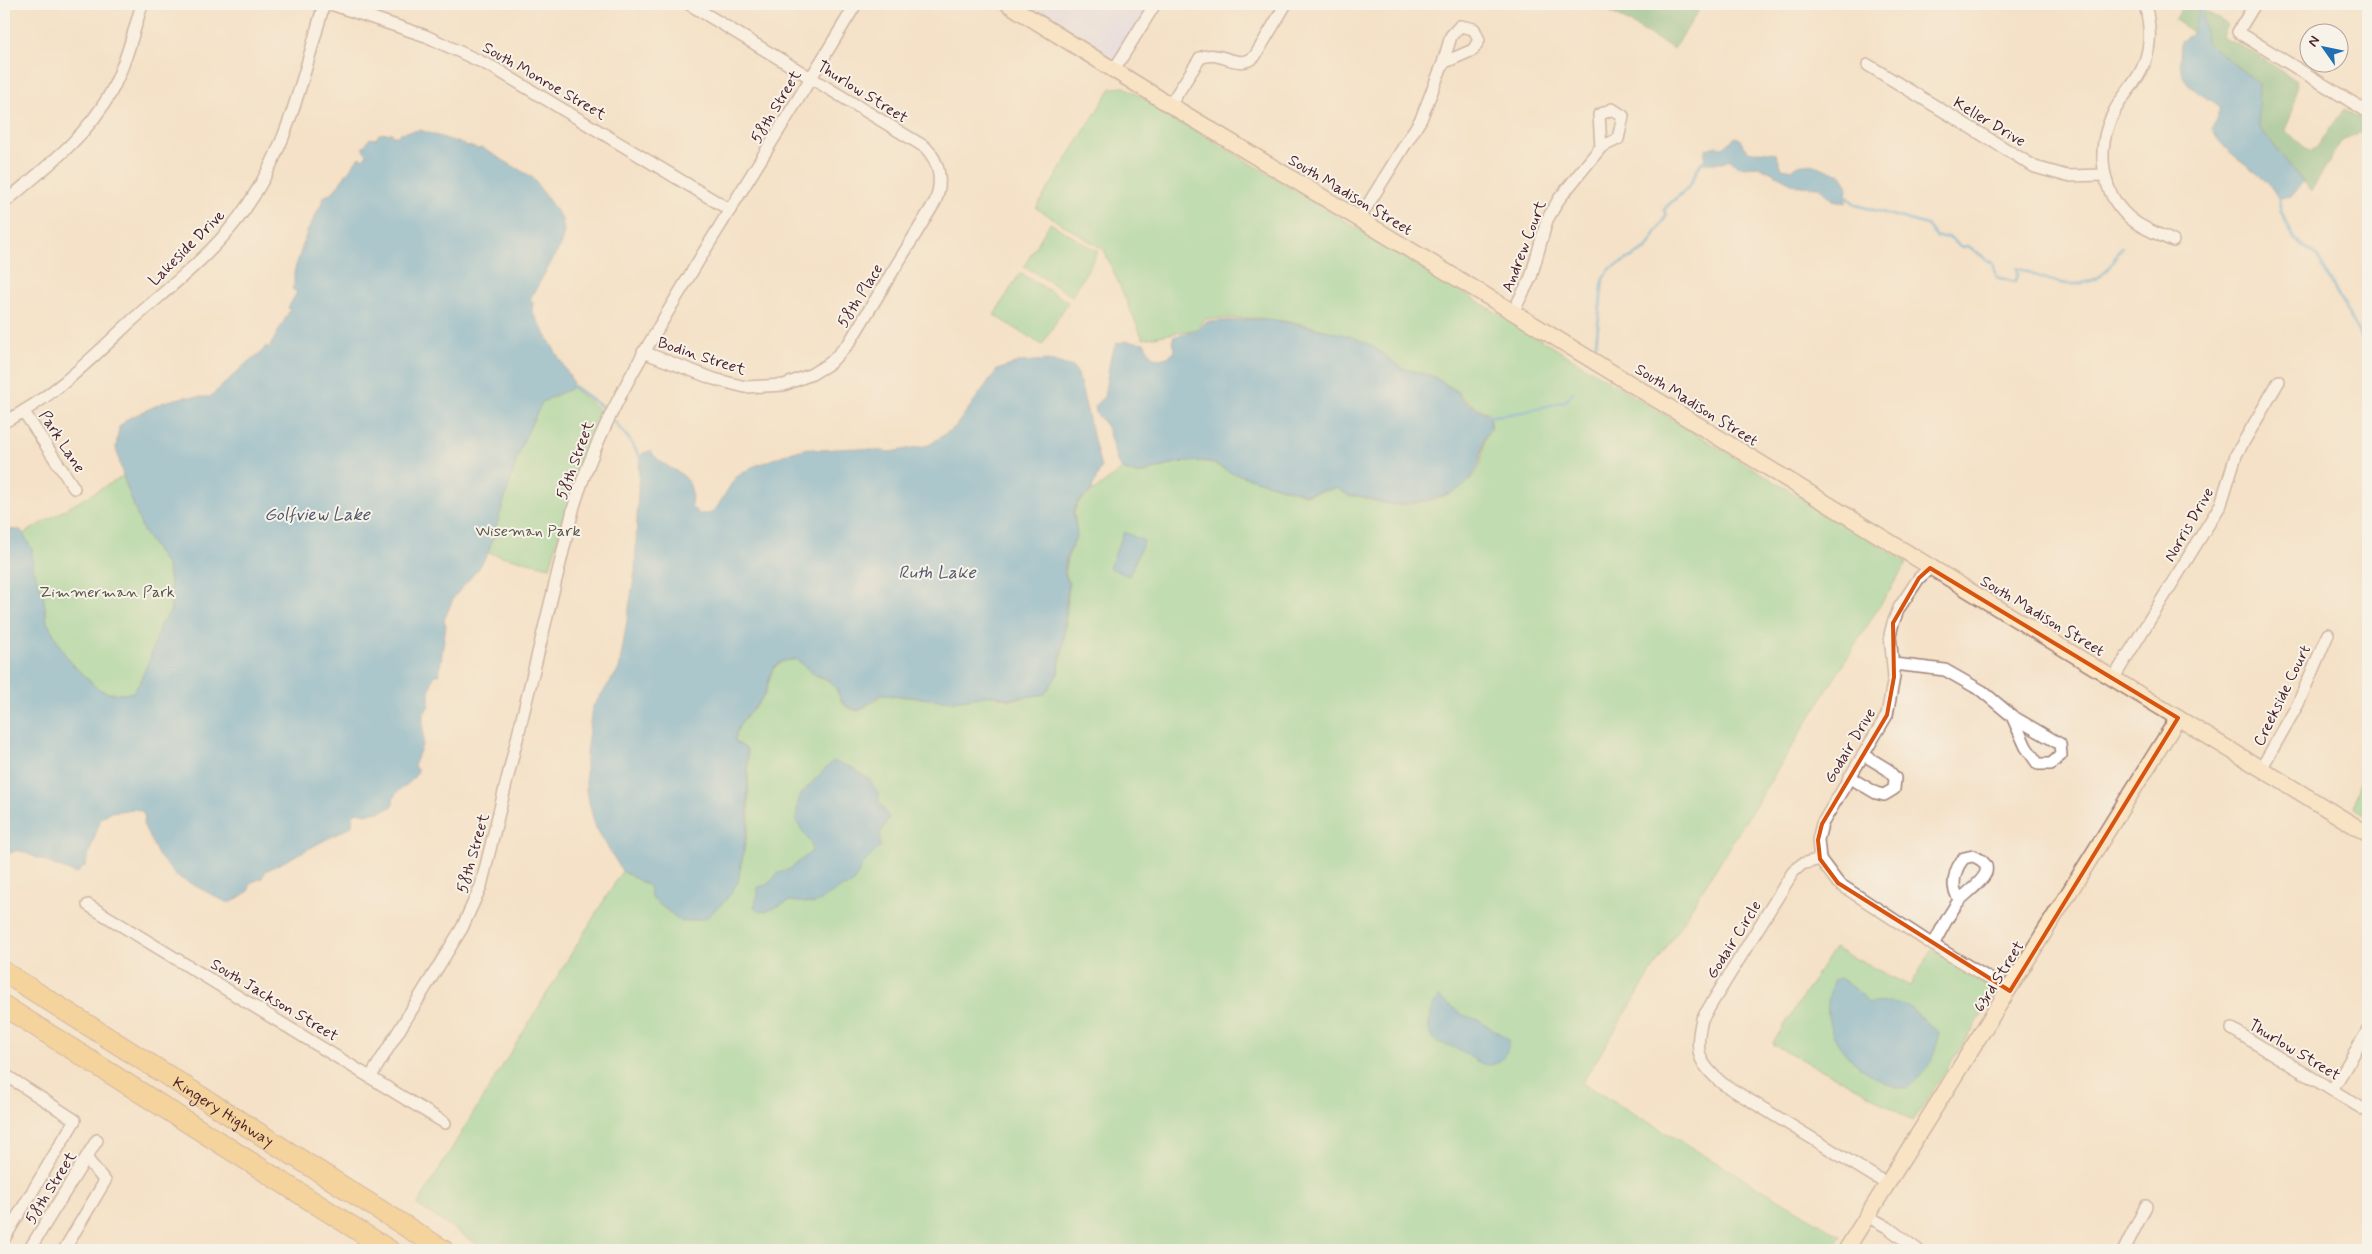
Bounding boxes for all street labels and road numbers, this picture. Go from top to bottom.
street label: South Monroe Street [479,37,611,126]
street label: Thurlow Street [813,56,912,129]
street label: 58th Street [746,66,807,147]
street label: Keller Drive [1949,92,2029,152]
street label: South Madison Street [1284,150,1416,241]
street label: Andrew Court [1497,197,1552,295]
street label: Lakeside Drive [144,205,230,291]
street label: 58th Place [832,260,888,332]
street label: Bodin Street [655,332,749,381]
street label: South Madison Street [1631,359,1762,452]
street label: Park Lane [34,407,90,477]
street label: 58th Street [552,418,599,503]
street label: Norris Drive [2160,484,2219,566]
street label: South Madison Street [1976,571,2108,662]
street label: Creekside Court [2249,641,2316,750]
street label: Godair Drive [1820,704,1881,787]
street label: 58th Street [452,811,495,896]
street label: Godair Circle [1702,897,1767,983]
street label: 63rd Street [1969,937,2030,1016]
street label: South Jackson Street [207,954,342,1047]
street label: Thurlow Street [2245,1015,2344,1086]
street label: Kingery Highway [168,1073,277,1152]
street label: 58th Street [21,1147,82,1228]

